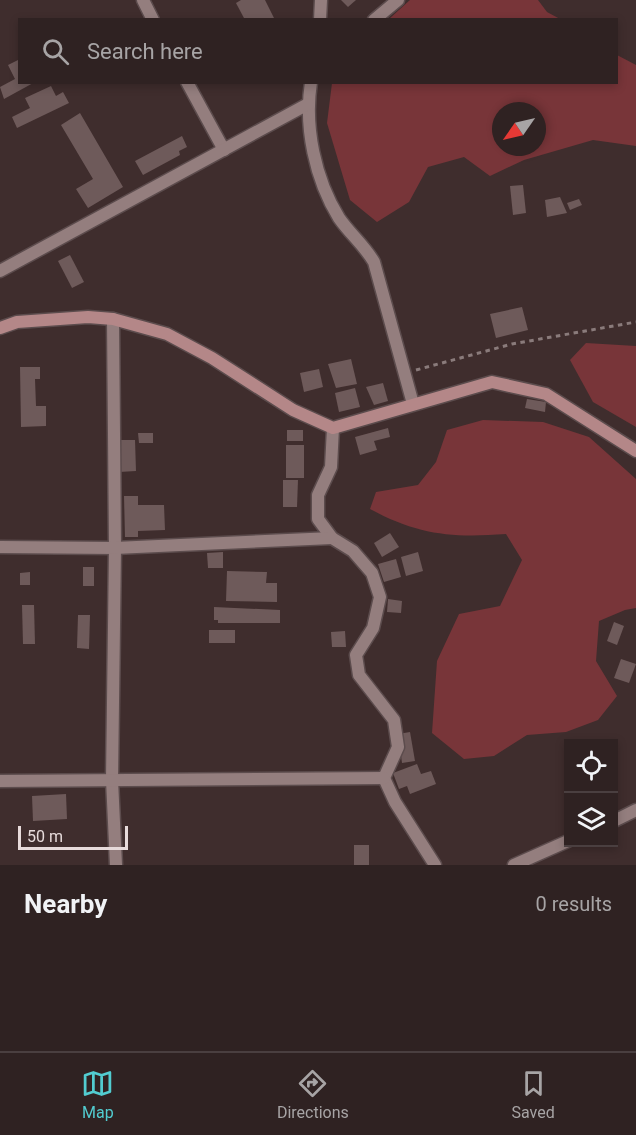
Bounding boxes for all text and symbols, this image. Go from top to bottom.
search box [18,18,618,84]
icon: search [39,35,72,68]
text: Search here [87,39,203,64]
north arrow [492,102,546,156]
map controls [564,739,618,847]
button: locate [564,739,618,793]
button: layers [564,793,618,847]
scale bar [18,823,128,850]
text: 50 m [27,827,63,846]
text: Nearby [24,889,107,919]
text: 0 results [536,892,612,916]
tab: Map [81,1067,114,1122]
tab: Directions [277,1067,349,1122]
tab: Saved [511,1067,555,1122]

